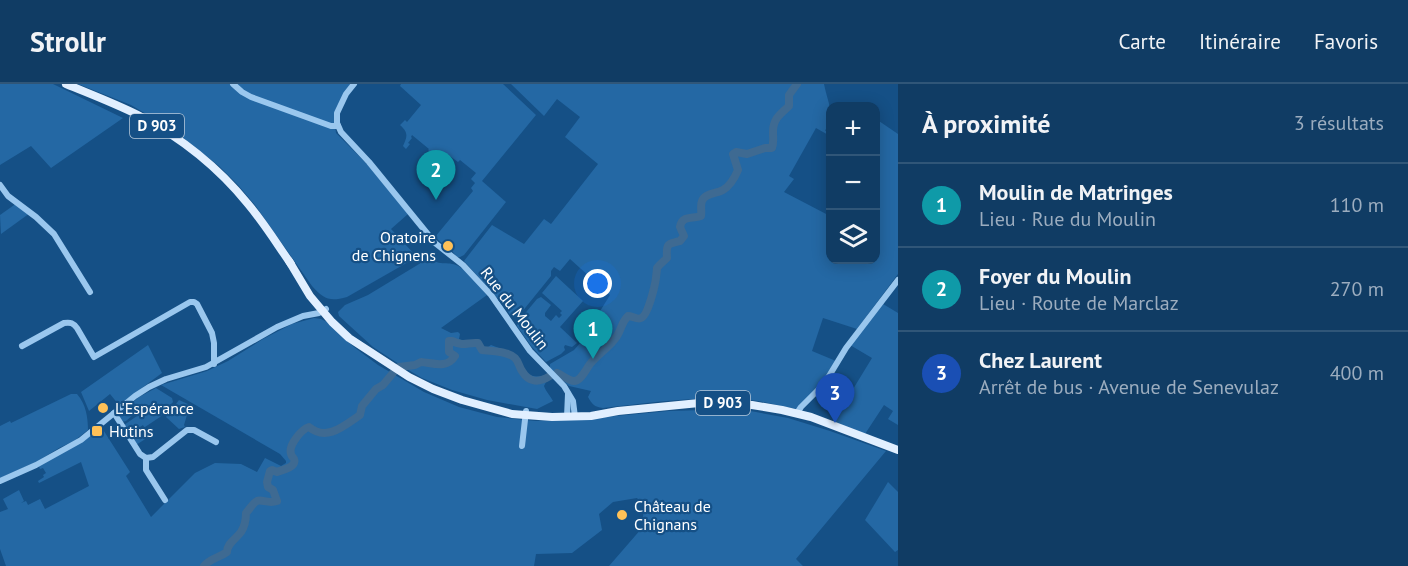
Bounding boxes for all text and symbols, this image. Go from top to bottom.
text: Strollr [30,23,106,60]
text: Carte [1119,28,1166,55]
text: Itinéraire [1199,28,1281,55]
text: Favoris [1314,28,1378,55]
map controls [826,102,880,264]
button: + [826,102,880,156]
text: À proximité [922,107,1050,140]
text: 3 résultats [1294,110,1384,136]
road number: D 903 [130,114,184,138]
pin: 2 [416,150,456,200]
button: − [826,156,880,210]
text: Moulin de Matringes [979,178,1173,206]
text: 1 [936,192,947,218]
text: 110 m [1330,192,1384,218]
text: Lieu · Rue du Moulin [979,206,1156,232]
button: layers [826,210,880,264]
place label: Oratoire de Chignens [352,227,436,265]
marker: Oratoire de Chignens [441,239,455,253]
text: Foyer du Moulin [979,262,1131,290]
street label: Rue du Moulin [477,263,553,353]
your location [583,269,612,298]
text: 2 [936,276,947,302]
text: 270 m [1330,276,1384,302]
text: Lieu · Route de Marclaz [979,290,1179,316]
pin: 1 [574,310,612,359]
text: Chez Laurent [979,346,1102,374]
text: 3 [936,360,947,386]
text: 400 m [1330,360,1384,386]
pin: 3 [816,374,854,423]
text: Arrêt de bus · Avenue de Senevulaz [979,374,1279,400]
road number: D 903 [696,391,750,415]
place label: L'Espérance [115,398,194,418]
marker: L'Espérance [96,401,110,415]
place label: Hutins [109,421,154,441]
marker: Hutins [90,424,104,438]
place label: Château de Chignans [634,496,711,534]
marker: Château de Chignans [615,508,629,522]

